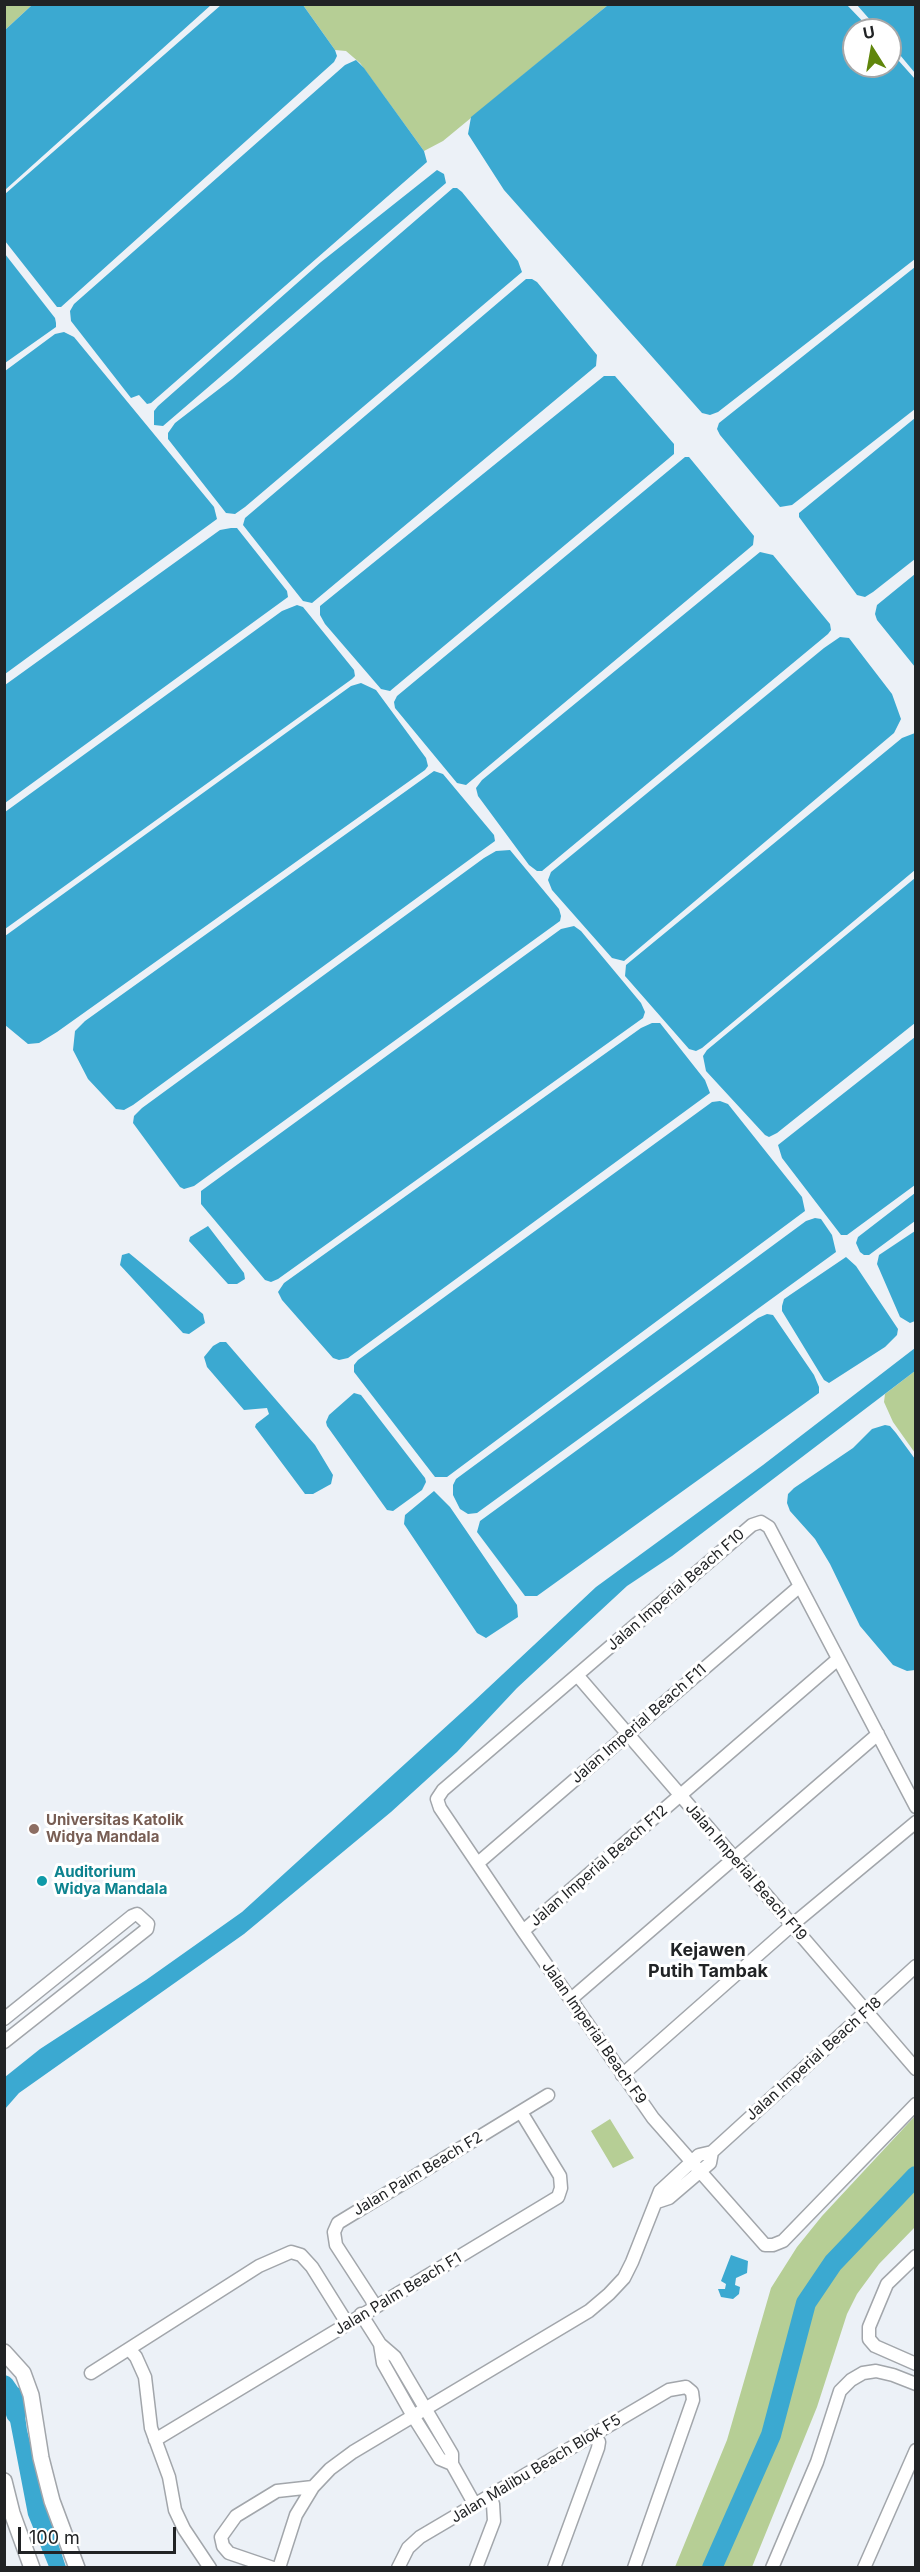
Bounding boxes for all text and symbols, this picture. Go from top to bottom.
north arrow [842,18,902,78]
text: U [861,21,877,43]
street label: Jalan Imperial Beach F10 [604,1525,748,1655]
street label: Jalan Imperial Beach F11 [568,1661,710,1787]
street label: Jalan Imperial Beach F19 [681,1800,811,1944]
street label: Jalan Imperial Beach F12 [527,1802,671,1930]
place label: Universitas Katolik Widya Mandala [46,1811,184,1846]
marker: Universitas Katolik Widya Mandala [27,1822,41,1836]
place label: Auditorium Widya Mandala [54,1863,167,1898]
marker: Auditorium Widya Mandala [35,1874,49,1888]
district label: Kejawen Putih Tambak [648,1940,768,1982]
street label: Jalan Imperial Beach F9 [538,1958,650,2108]
street label: Jalan Imperial Beach F18 [743,1993,885,2125]
street label: Jalan Palm Beach F2 [350,2128,486,2220]
street label: Jalan Palm Beach F1 [331,2249,465,2339]
street label: Jalan Malibu Beach Blok F5 [448,2411,624,2527]
scale bar [21,2515,178,2553]
text: 100 m [29,2527,80,2548]

